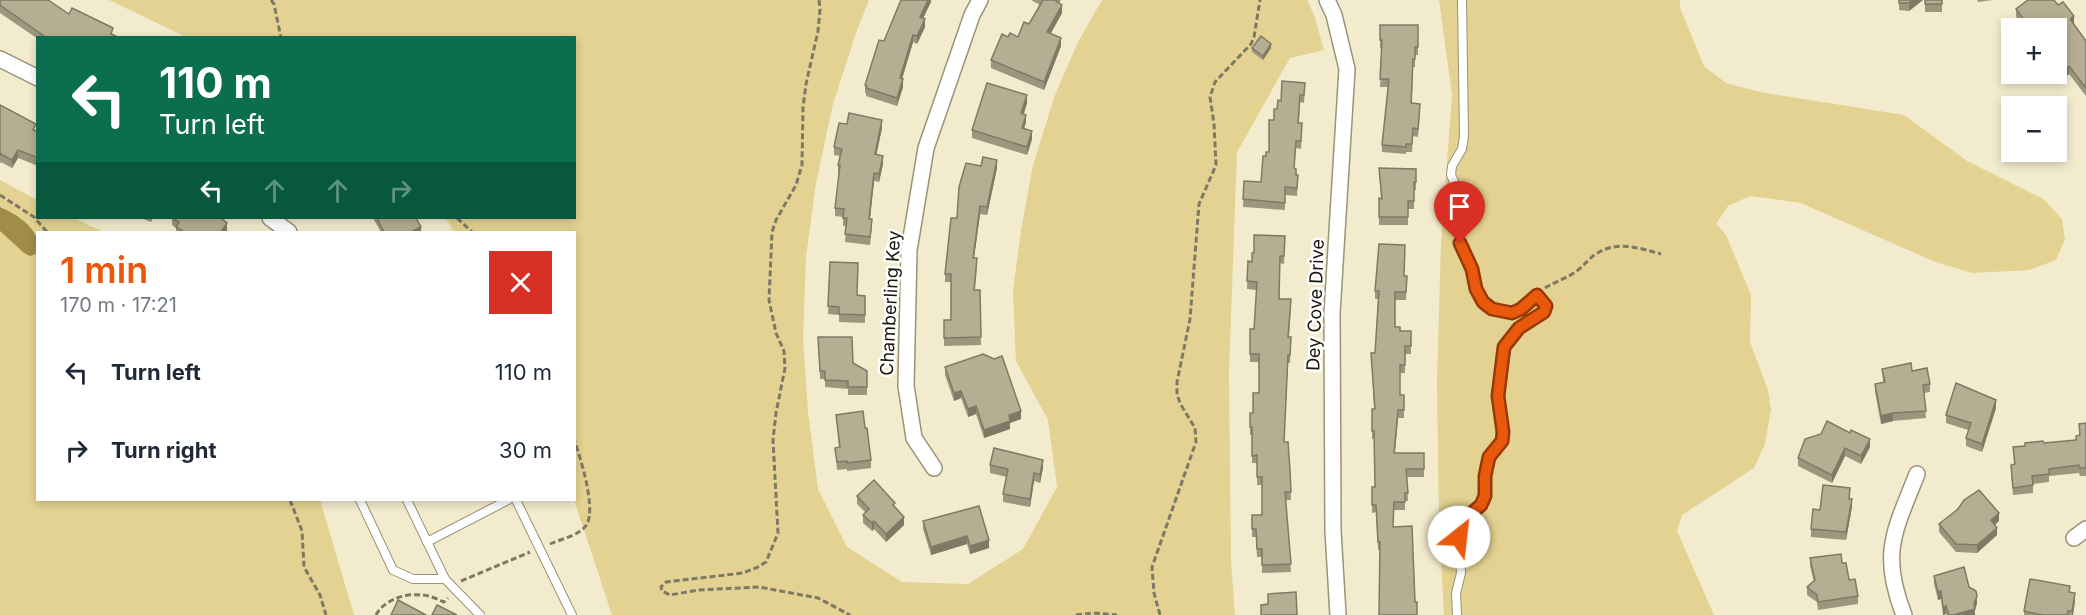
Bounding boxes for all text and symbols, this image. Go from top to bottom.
map controls [2001,18,2067,162]
button: + [2001,18,2067,84]
text: 110 m [159,57,272,108]
icon: left [60,60,138,138]
button: − [2001,96,2067,162]
text: Turn left [159,108,265,141]
icon: left [195,174,228,207]
icon: ahead [258,174,291,207]
icon: ahead [321,174,354,207]
icon: right [384,174,417,207]
pin [1434,181,1485,243]
icon: arrive [1443,190,1476,223]
street label: Chamberling Key [876,230,904,376]
street label: Dey Cove Drive [1302,239,1328,371]
text: 1 min [60,248,148,292]
button: close [489,251,552,314]
text: 170 m · 17:21 [60,293,177,317]
icon: left [60,356,93,389]
text: Turn left [111,359,201,385]
text: 110 m [495,359,552,385]
icon: right [60,434,93,467]
text: Turn right [111,437,217,463]
text: 30 m [499,437,552,463]
position arrow [1427,505,1491,569]

